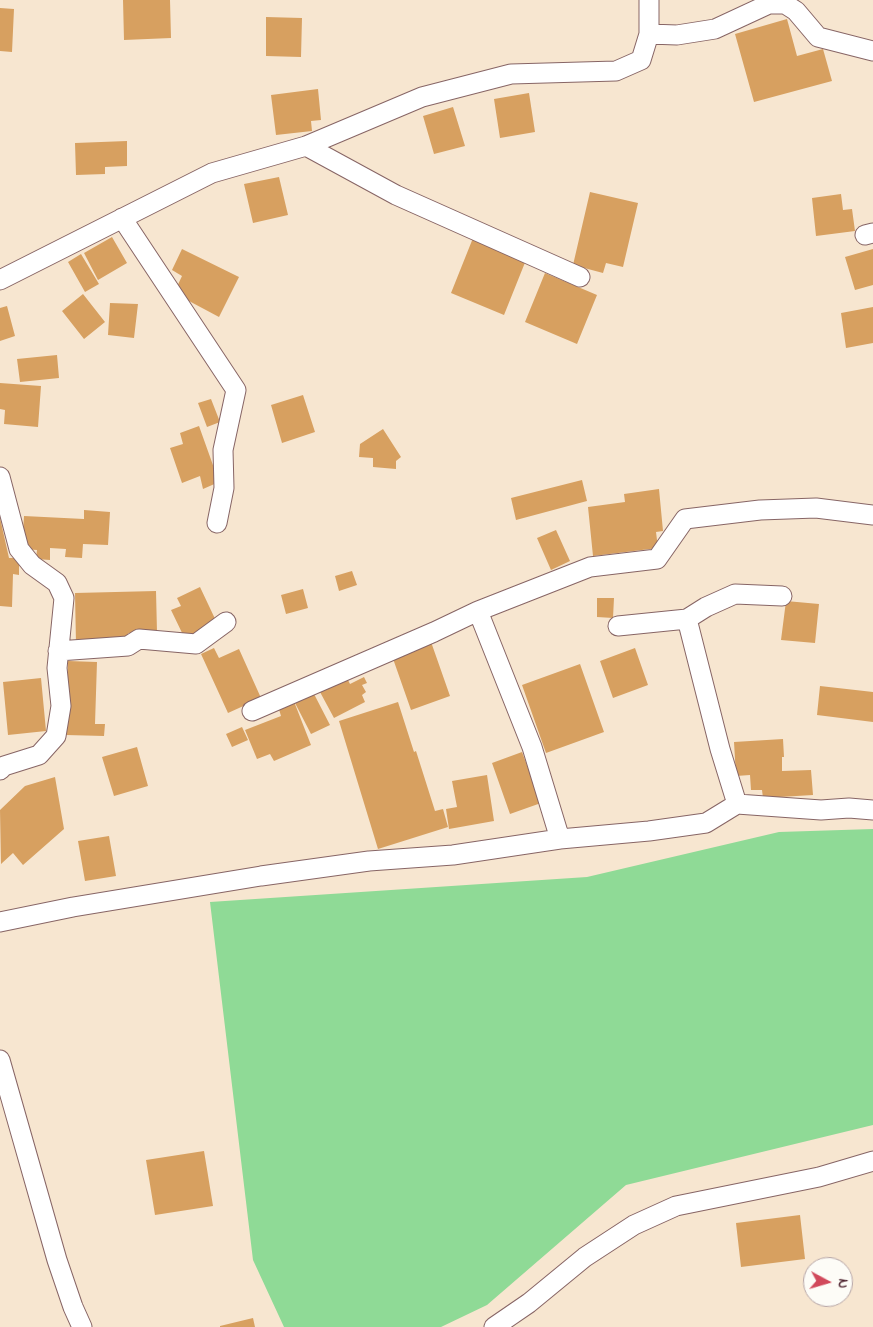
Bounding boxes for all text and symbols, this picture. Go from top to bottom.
north arrow [803,1257,853,1307]
text: N [831,1278,853,1289]

